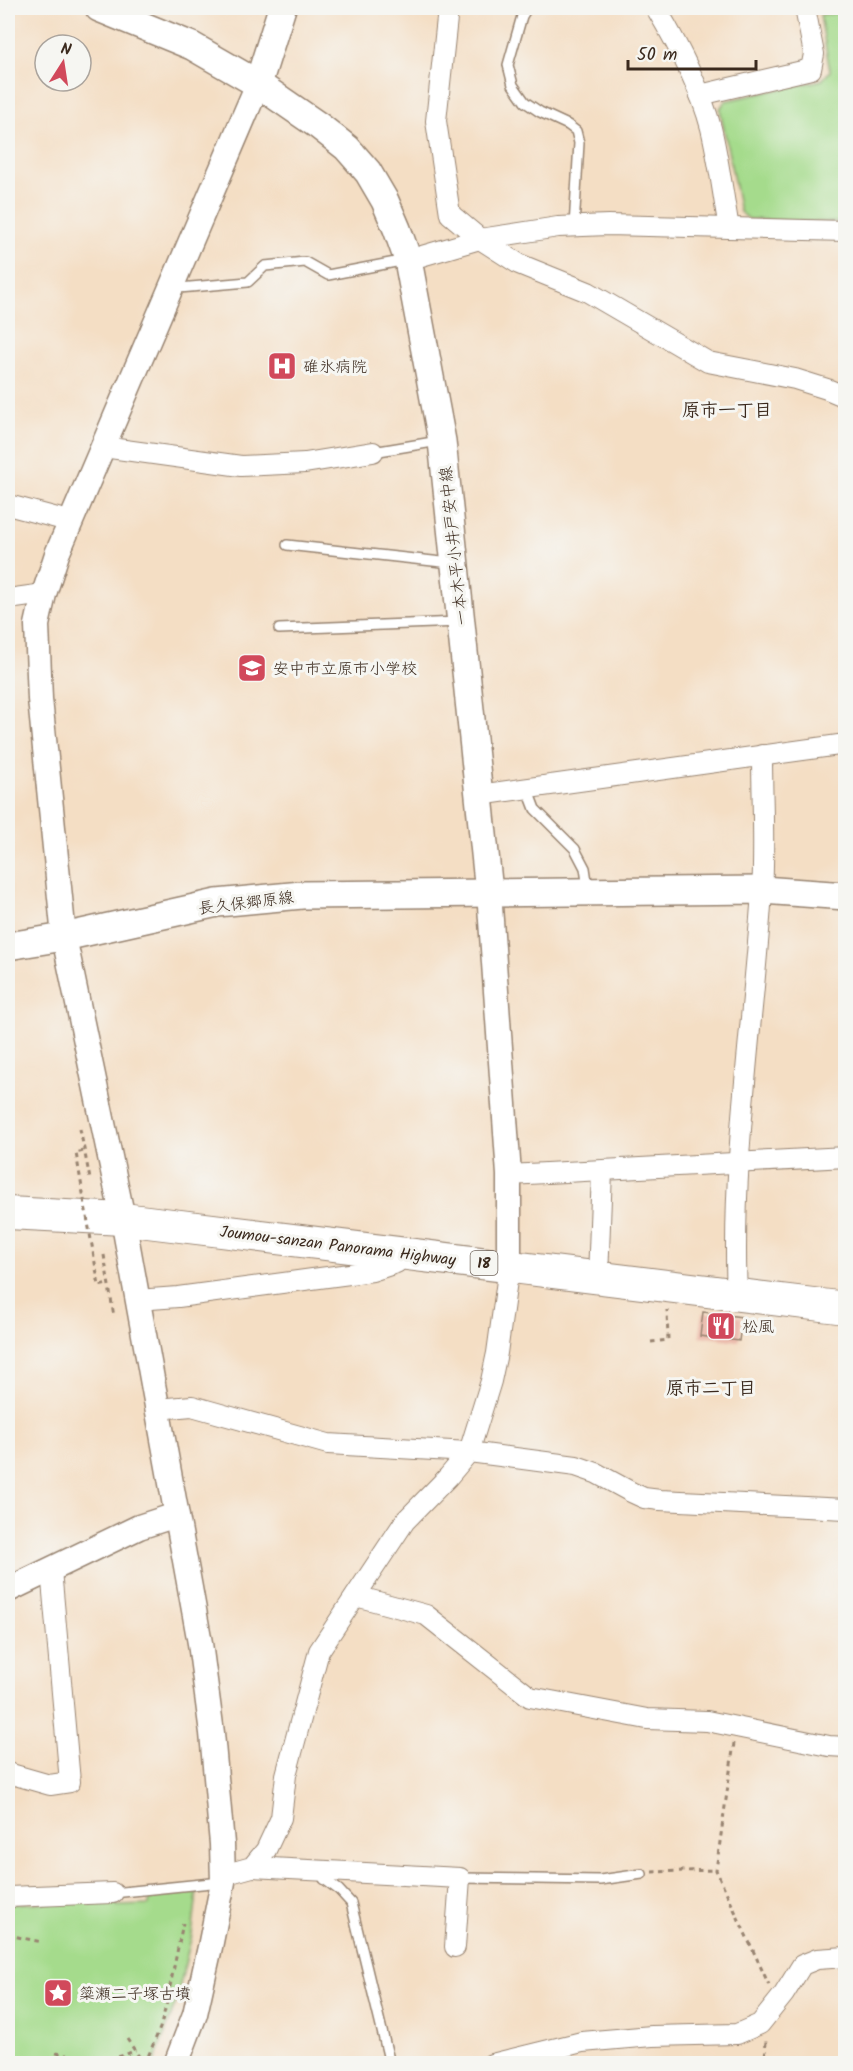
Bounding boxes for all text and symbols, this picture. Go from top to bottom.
north arrow [33,33,93,93]
scale bar [628,33,756,71]
text: N [58,37,73,63]
text: 50 m [637,41,677,70]
hospital icon: 碓氷病院 [266,350,298,382]
place label: 碓氷病院 [303,355,367,380]
district label: 原市一丁目 [682,397,772,426]
street label: 一本木平小井戸安中線 [434,465,475,627]
school or university icon: 安中市立原市小学校 [236,652,268,684]
place label: 安中市立原市小学校 [273,657,417,682]
street label: 長久保郷原線 [197,885,295,922]
street label: Joumou-sanzan Panorama Highway [218,1220,458,1273]
road number: 18 [470,1251,498,1275]
restaurant icon: 松風 [705,1310,737,1342]
place label: 松風 [742,1315,774,1340]
district label: 原市二丁目 [666,1375,756,1404]
place icon: 簗瀬二子塚古墳 [42,1977,74,2009]
place label: 簗瀬二子塚古墳 [79,1982,191,2007]

